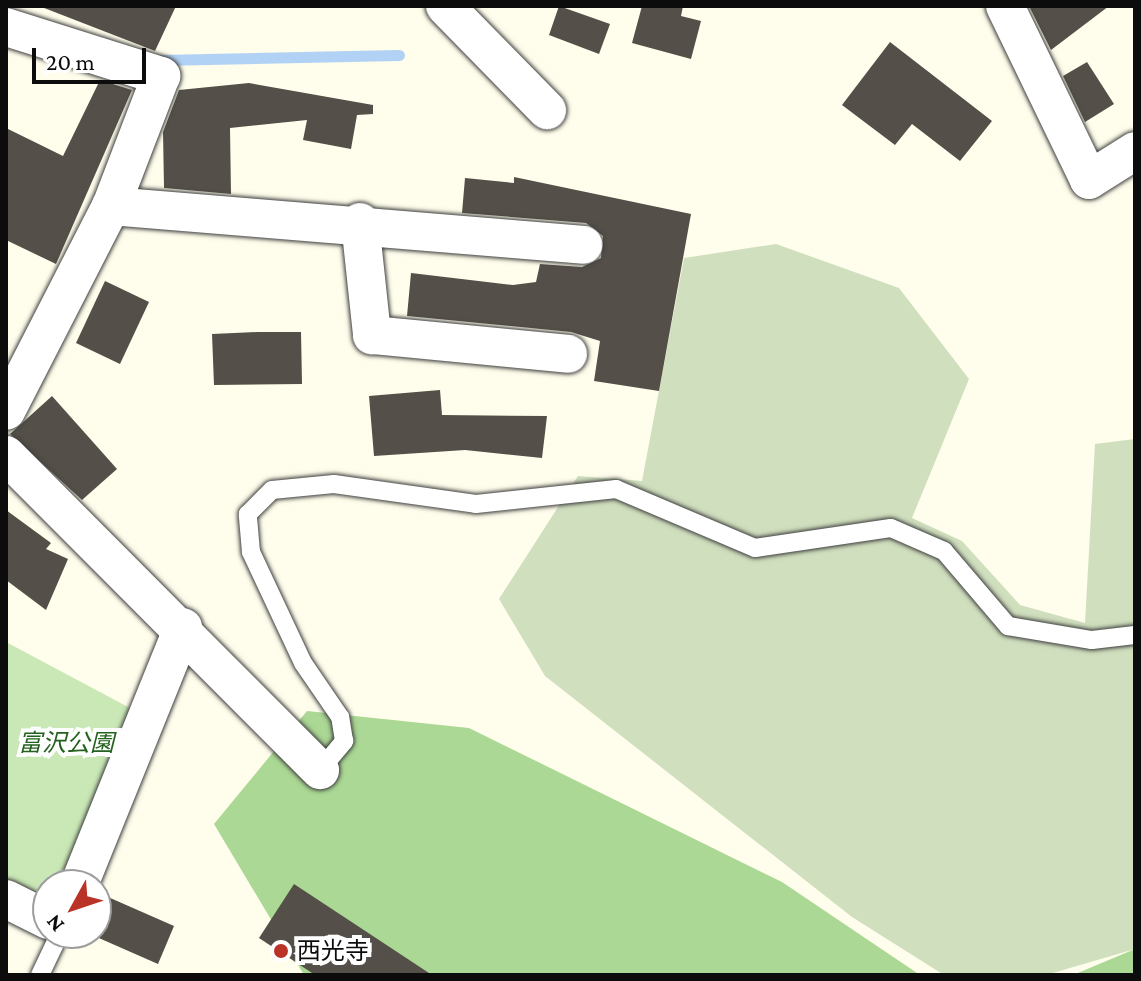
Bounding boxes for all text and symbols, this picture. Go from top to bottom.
scale bar [36,32,150,82]
text: 20 m [46,48,95,75]
park label: 富沢公園 [18,729,114,757]
north arrow [32,869,112,949]
text: N [40,910,69,937]
place label: 西光寺 [297,937,369,965]
marker: 西光寺 [272,942,290,960]

